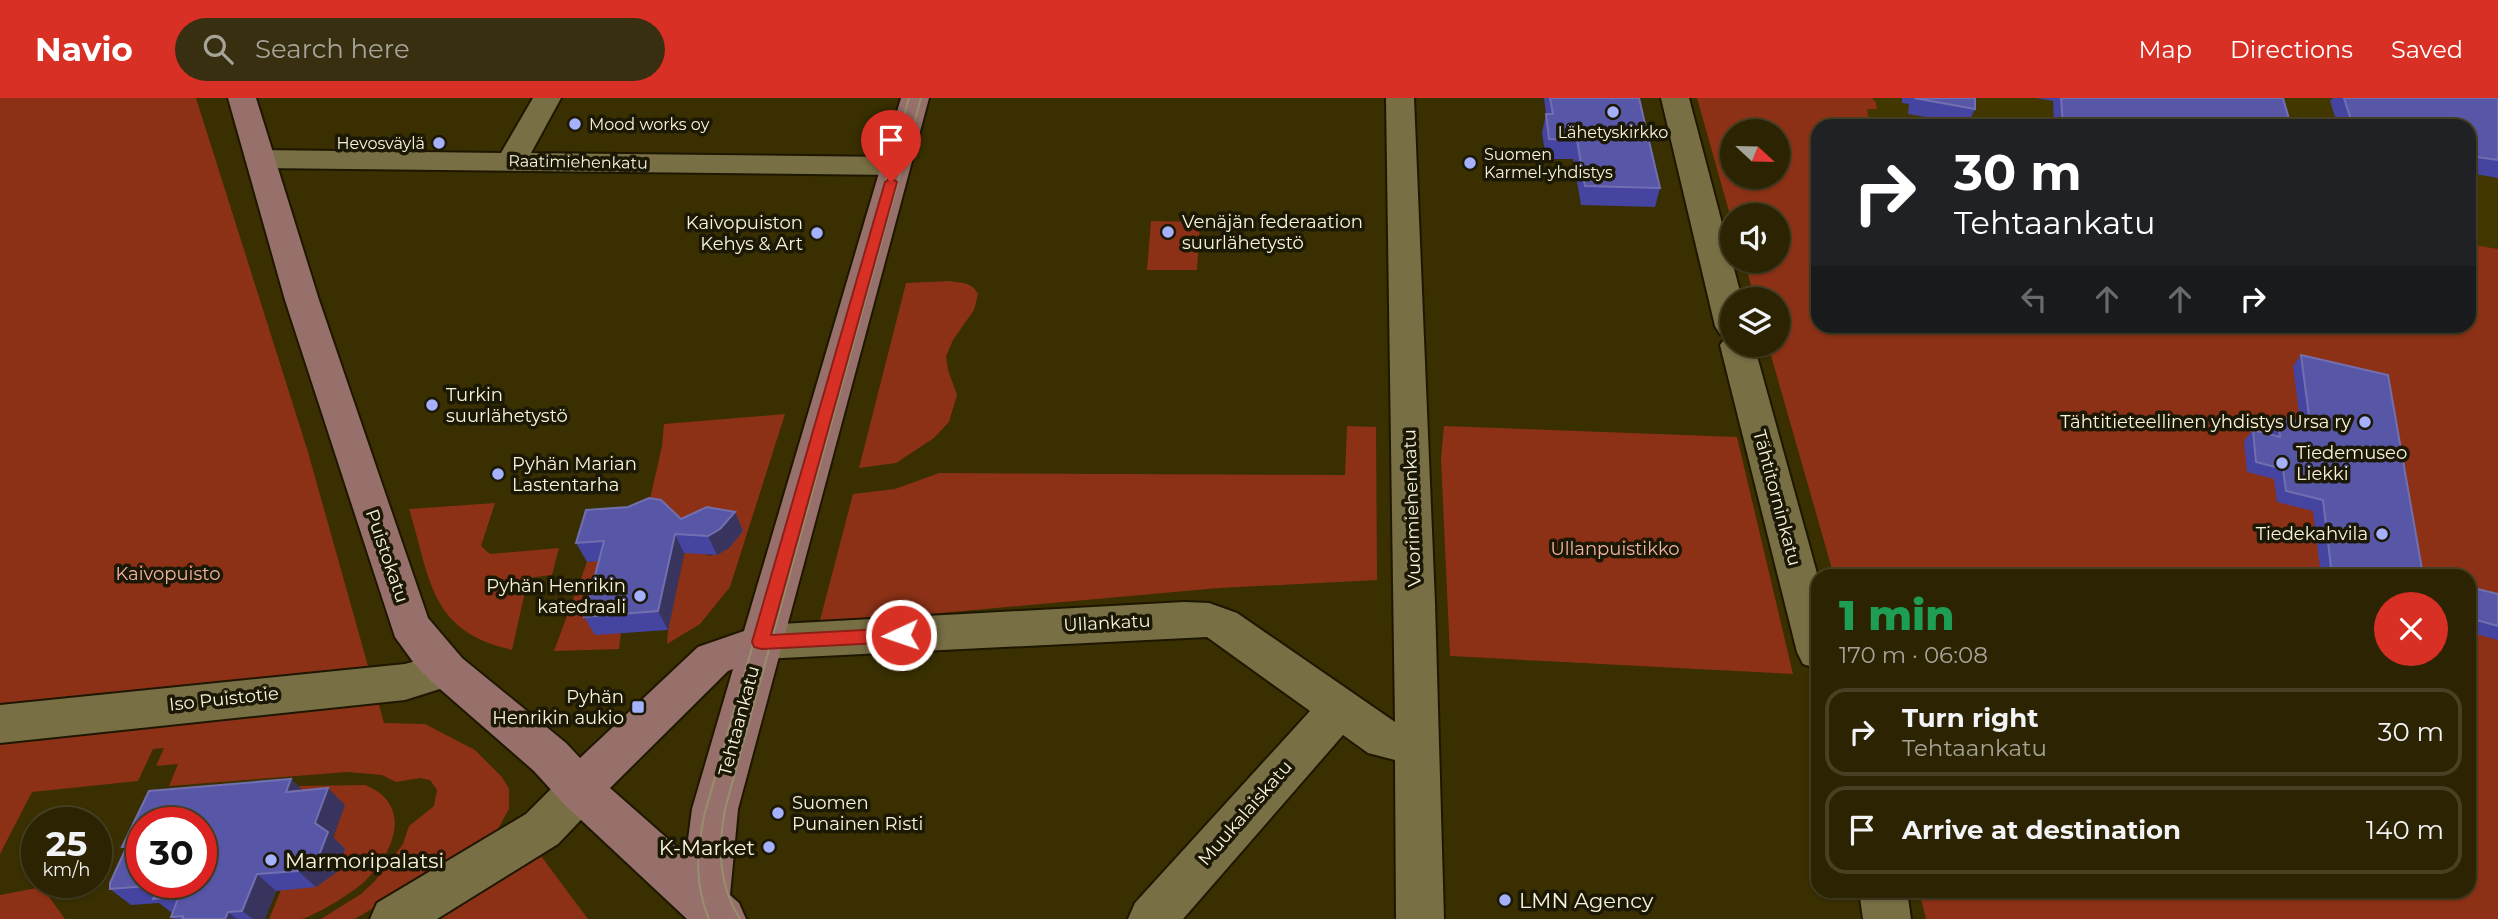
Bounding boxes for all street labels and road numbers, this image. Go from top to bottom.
street label: Raatimiehenkatu [508,151,648,173]
street label: Tähtitorninkatu [1748,428,1806,568]
street label: Vuorimiehenkatu [1398,429,1426,587]
street label: Puistokatu [361,506,413,606]
street label: Ullankatu [1063,610,1151,636]
street label: Tehtaankatu [714,663,764,779]
street label: Iso Puistotie [168,682,280,716]
street label: Muukalaiskatu [1193,756,1297,870]

